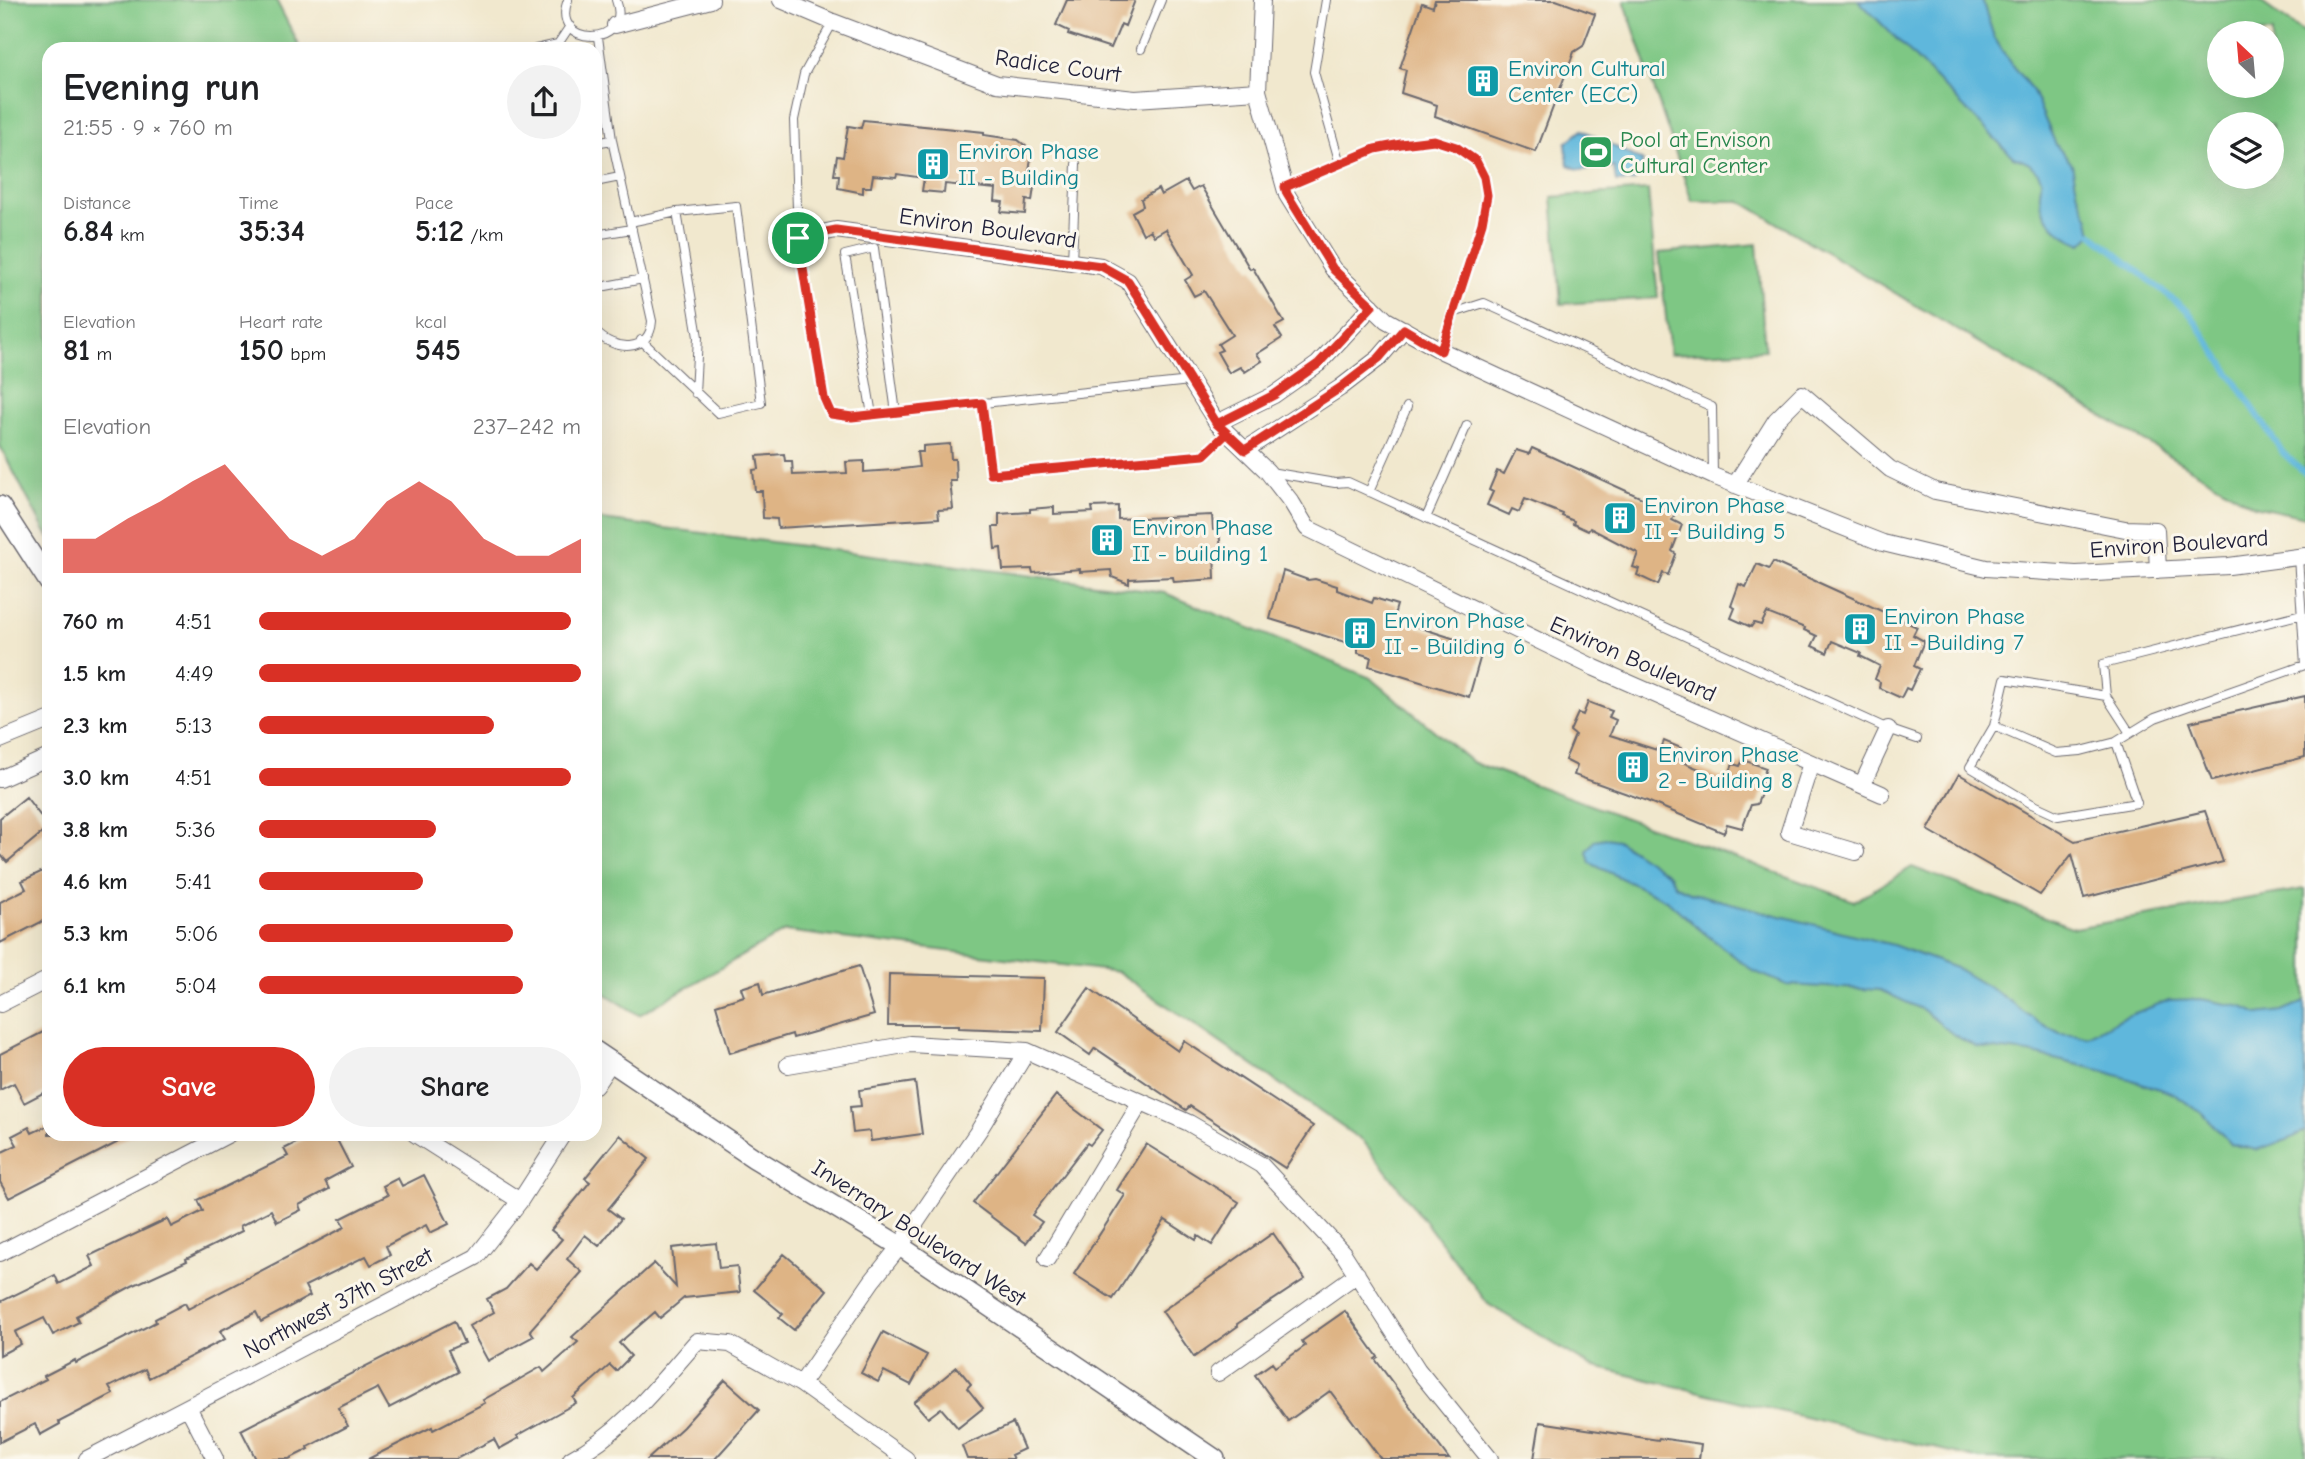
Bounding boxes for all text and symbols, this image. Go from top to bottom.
north arrow [2207,21,2284,98]
map controls [2207,21,2284,189]
street label: Radice Court [993,44,1124,88]
place label: Environ Cultural Center (ECC) [1508,55,1666,108]
building icon: Environ Cultural Center (ECC) [1464,62,1502,100]
button: share [507,65,581,139]
text: Evening run [63,66,260,110]
button: layers [2207,112,2284,189]
text: 21:55 · 9 × 760 m [63,114,233,141]
place label: Pool at Envison Cultural Center [1620,126,1771,179]
sports icon: Pool at Envison Cultural Center [1577,133,1615,171]
place label: Environ Phase II - Building [958,138,1099,191]
building icon: Environ Phase II - Building [914,145,952,183]
text: Distance [63,192,131,214]
text: Time [239,192,278,214]
text: Pace [415,192,453,214]
street label: Environ Boulevard [897,202,1079,254]
pin [768,208,828,268]
text: 6.84 [63,214,114,249]
text: 35:34 [239,214,305,249]
text: 5:12 [415,214,464,249]
icon: arrive [779,219,817,257]
text: km [114,224,145,246]
text: /km [464,224,503,246]
text: Elevation [63,311,136,333]
text: Heart rate [239,311,323,333]
text: kcal [415,311,447,333]
text: 81 [63,333,90,368]
text: 150 [239,333,284,368]
text: 545 [415,333,461,368]
text: m [90,343,112,365]
text: bpm [284,343,326,365]
text: Elevation [63,413,151,440]
text: 237–242 m [473,413,581,440]
place label: Environ Phase II - Building 5 [1644,492,1785,545]
building icon: Environ Phase II - Building 5 [1601,499,1639,537]
place label: Environ Phase II - building 1 [1132,514,1273,567]
building icon: Environ Phase II - building 1 [1088,521,1126,559]
street label: Environ Boulevard [2089,524,2269,564]
place label: Environ Phase II - Building 7 [1884,603,2025,656]
place label: Environ Phase II - Building 6 [1384,607,1525,660]
text: 760 m [63,608,124,635]
text: 4:51 [175,608,212,635]
street label: Environ Boulevard [1546,610,1720,708]
building icon: Environ Phase II - Building 7 [1841,610,1879,648]
building icon: Environ Phase II - Building 6 [1341,614,1379,652]
text: 1.5 km [63,660,126,687]
text: 4:49 [175,660,214,687]
text: 2.3 km [63,712,128,739]
text: 5:13 [175,712,212,739]
place label: Environ Phase 2 - Building 8 [1658,741,1799,794]
building icon: Environ Phase 2 - Building 8 [1614,748,1652,786]
text: 3.0 km [63,764,129,791]
text: 4:51 [175,764,212,791]
text: 3.8 km [63,816,128,843]
text: 5:36 [175,816,216,843]
text: 4.6 km [63,868,128,895]
text: 5:41 [175,868,212,895]
text: 5.3 km [63,920,128,947]
text: 5:06 [175,920,218,947]
text: 6.1 km [63,972,126,999]
text: 5:04 [175,972,217,999]
button: Save [63,1047,315,1127]
button: Share [329,1047,581,1127]
street label: Inverrary Boulevard West [807,1154,1032,1313]
street label: Northwest 37th Street [239,1241,439,1364]

